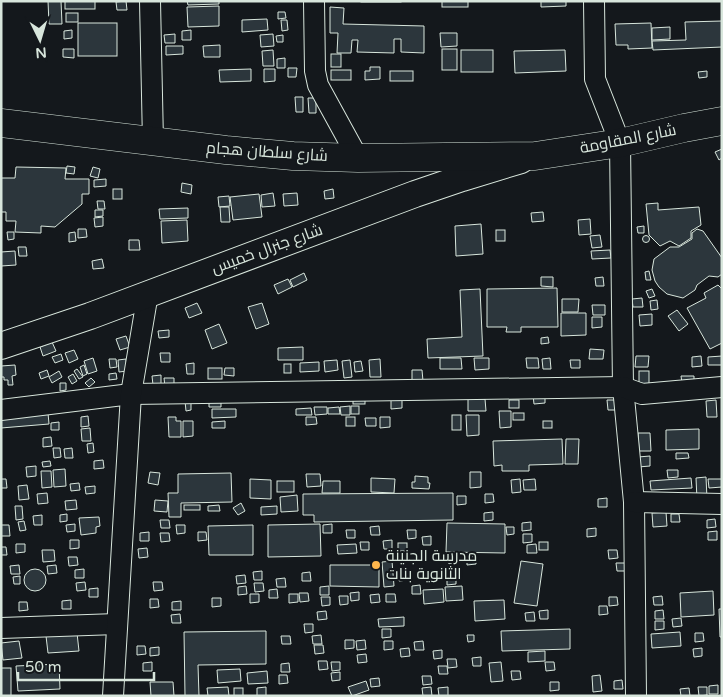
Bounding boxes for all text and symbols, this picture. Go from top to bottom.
north arrow [15,15,65,65]
text: N [35,43,47,61]
street label: شارع المقاومة [578,120,678,159]
street label: شارع سلطان هجام [205,138,329,167]
street label: شارع جنرال خميس [209,220,326,279]
place label: مدرسة الجنينة الثانوية بنات [386,546,477,584]
marker: مدرسة الجنينة الثانوية بنات [370,559,382,571]
scale bar [18,650,154,682]
text: 50 m [25,658,62,676]

